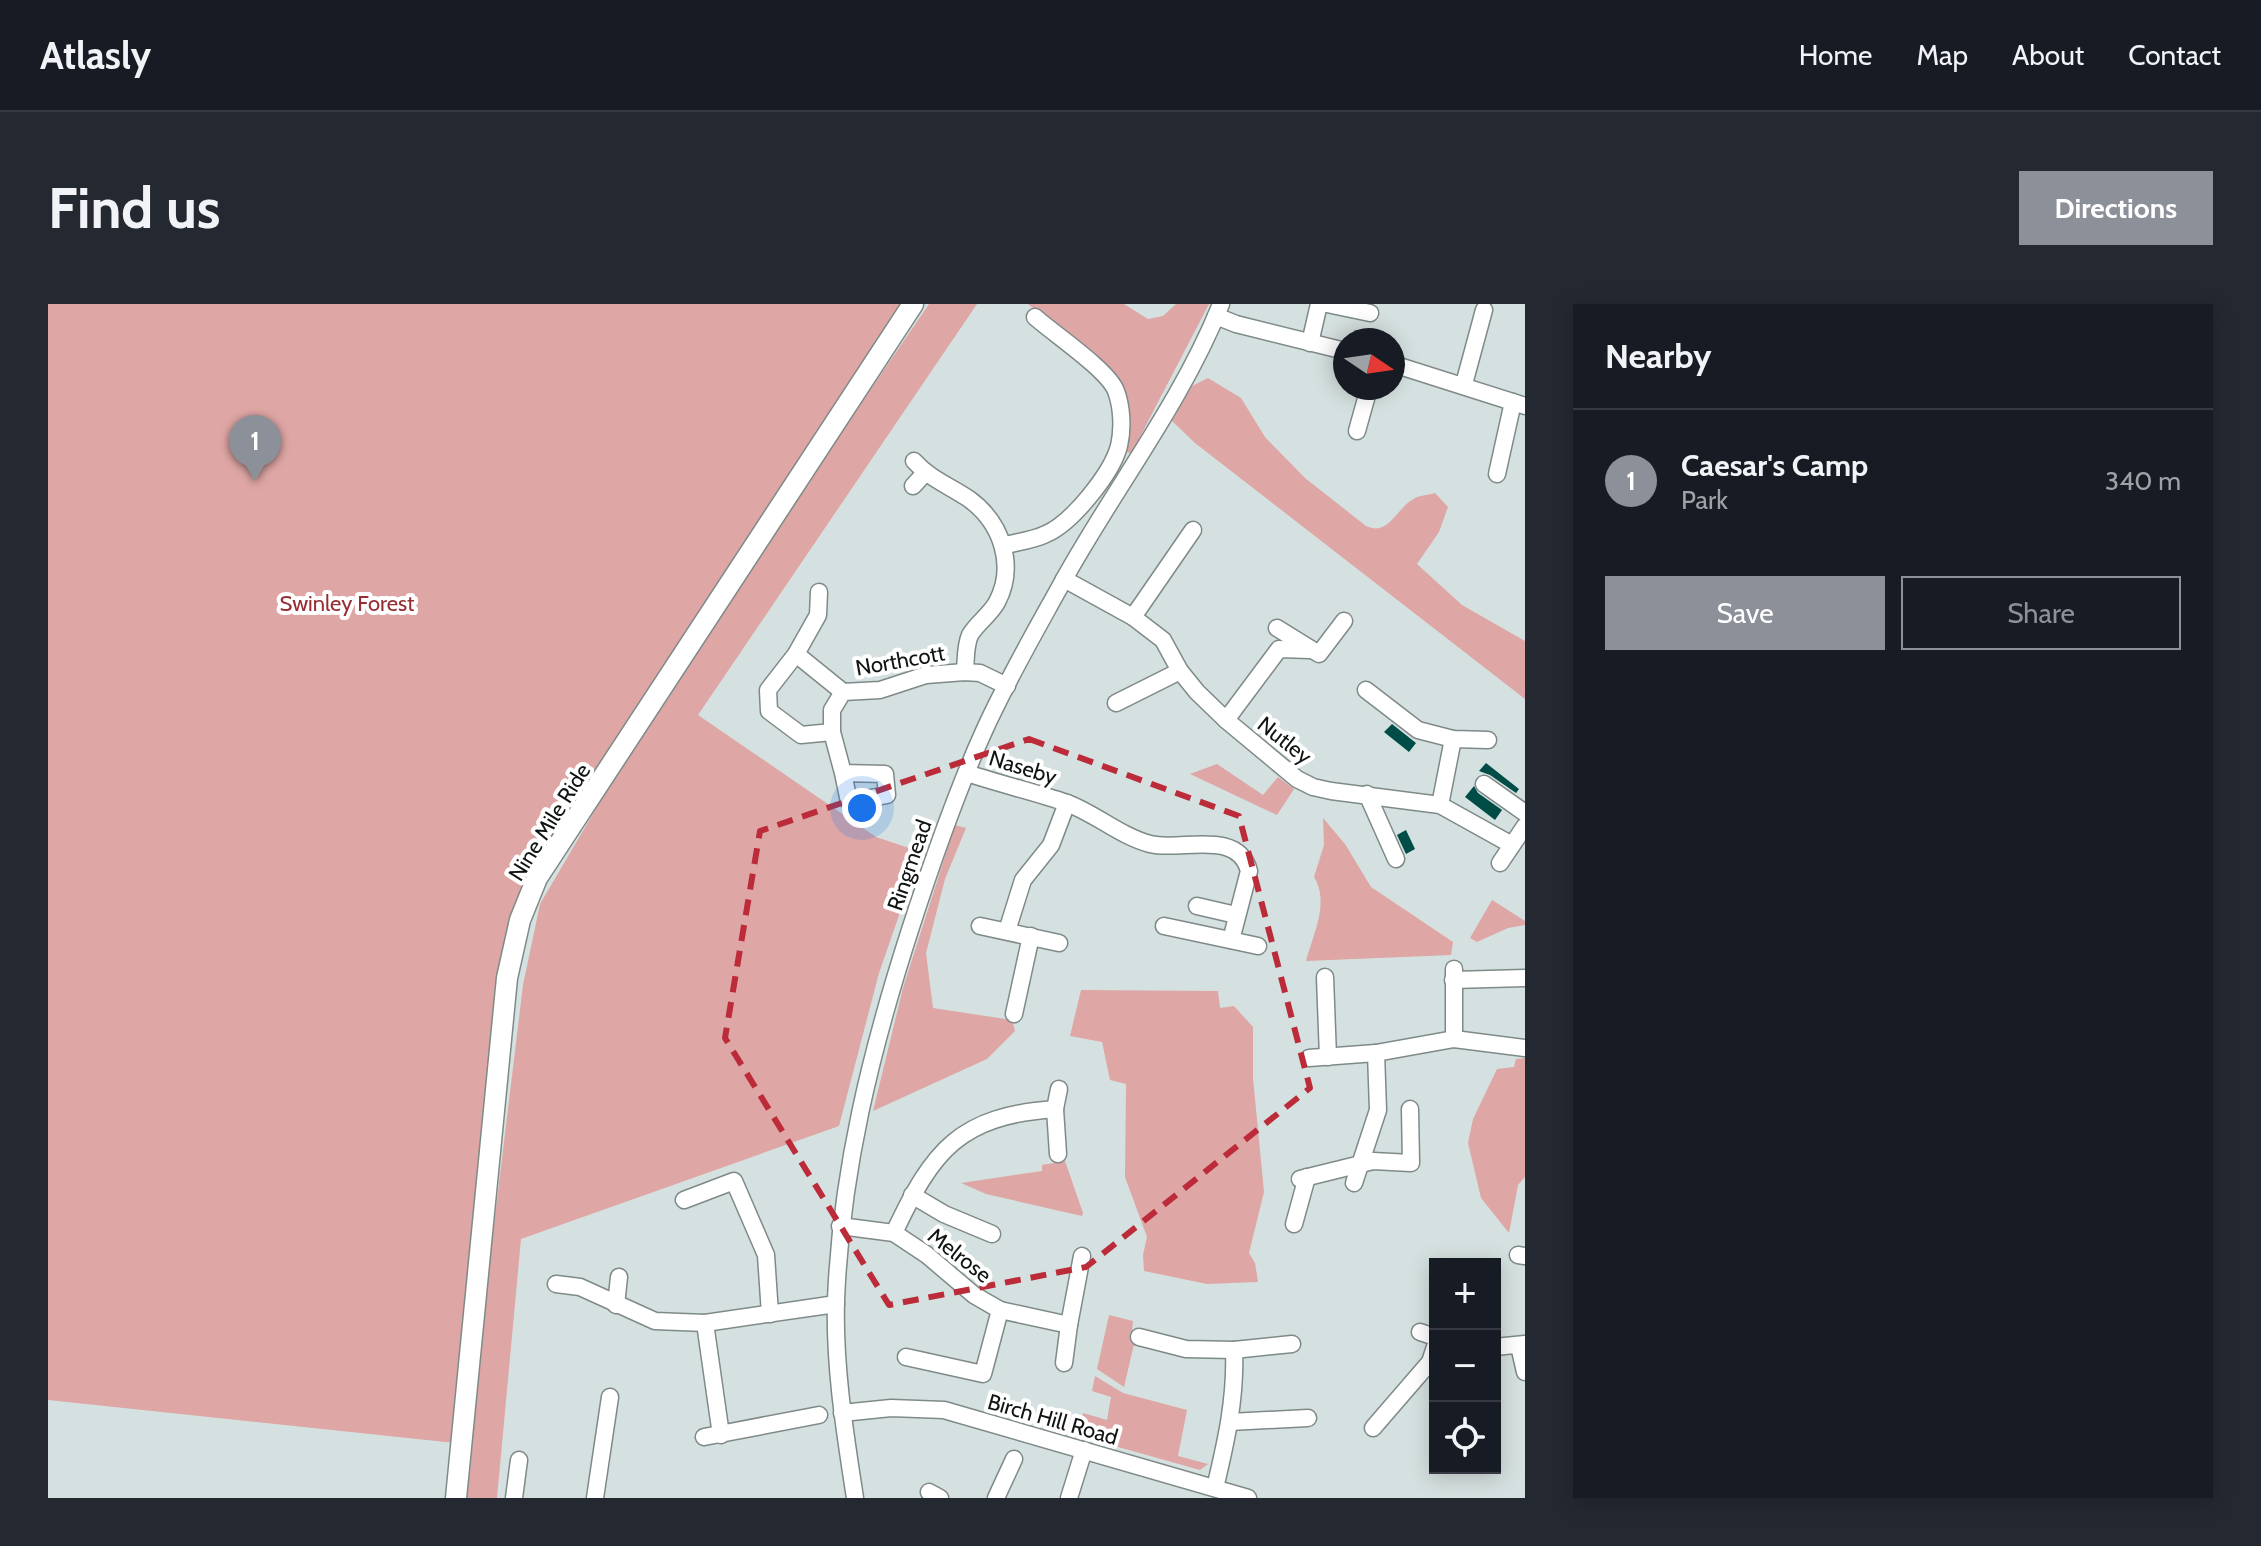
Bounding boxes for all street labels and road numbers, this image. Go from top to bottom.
street label: Northcott [853,639,947,682]
street label: Nutley [1252,711,1317,770]
street label: Naseby [986,744,1060,791]
street label: Nine Mile Ride [503,759,596,886]
street label: Ringmead [881,816,938,914]
street label: Melrose [923,1222,997,1289]
street label: Birch Hill Road [985,1388,1121,1451]

